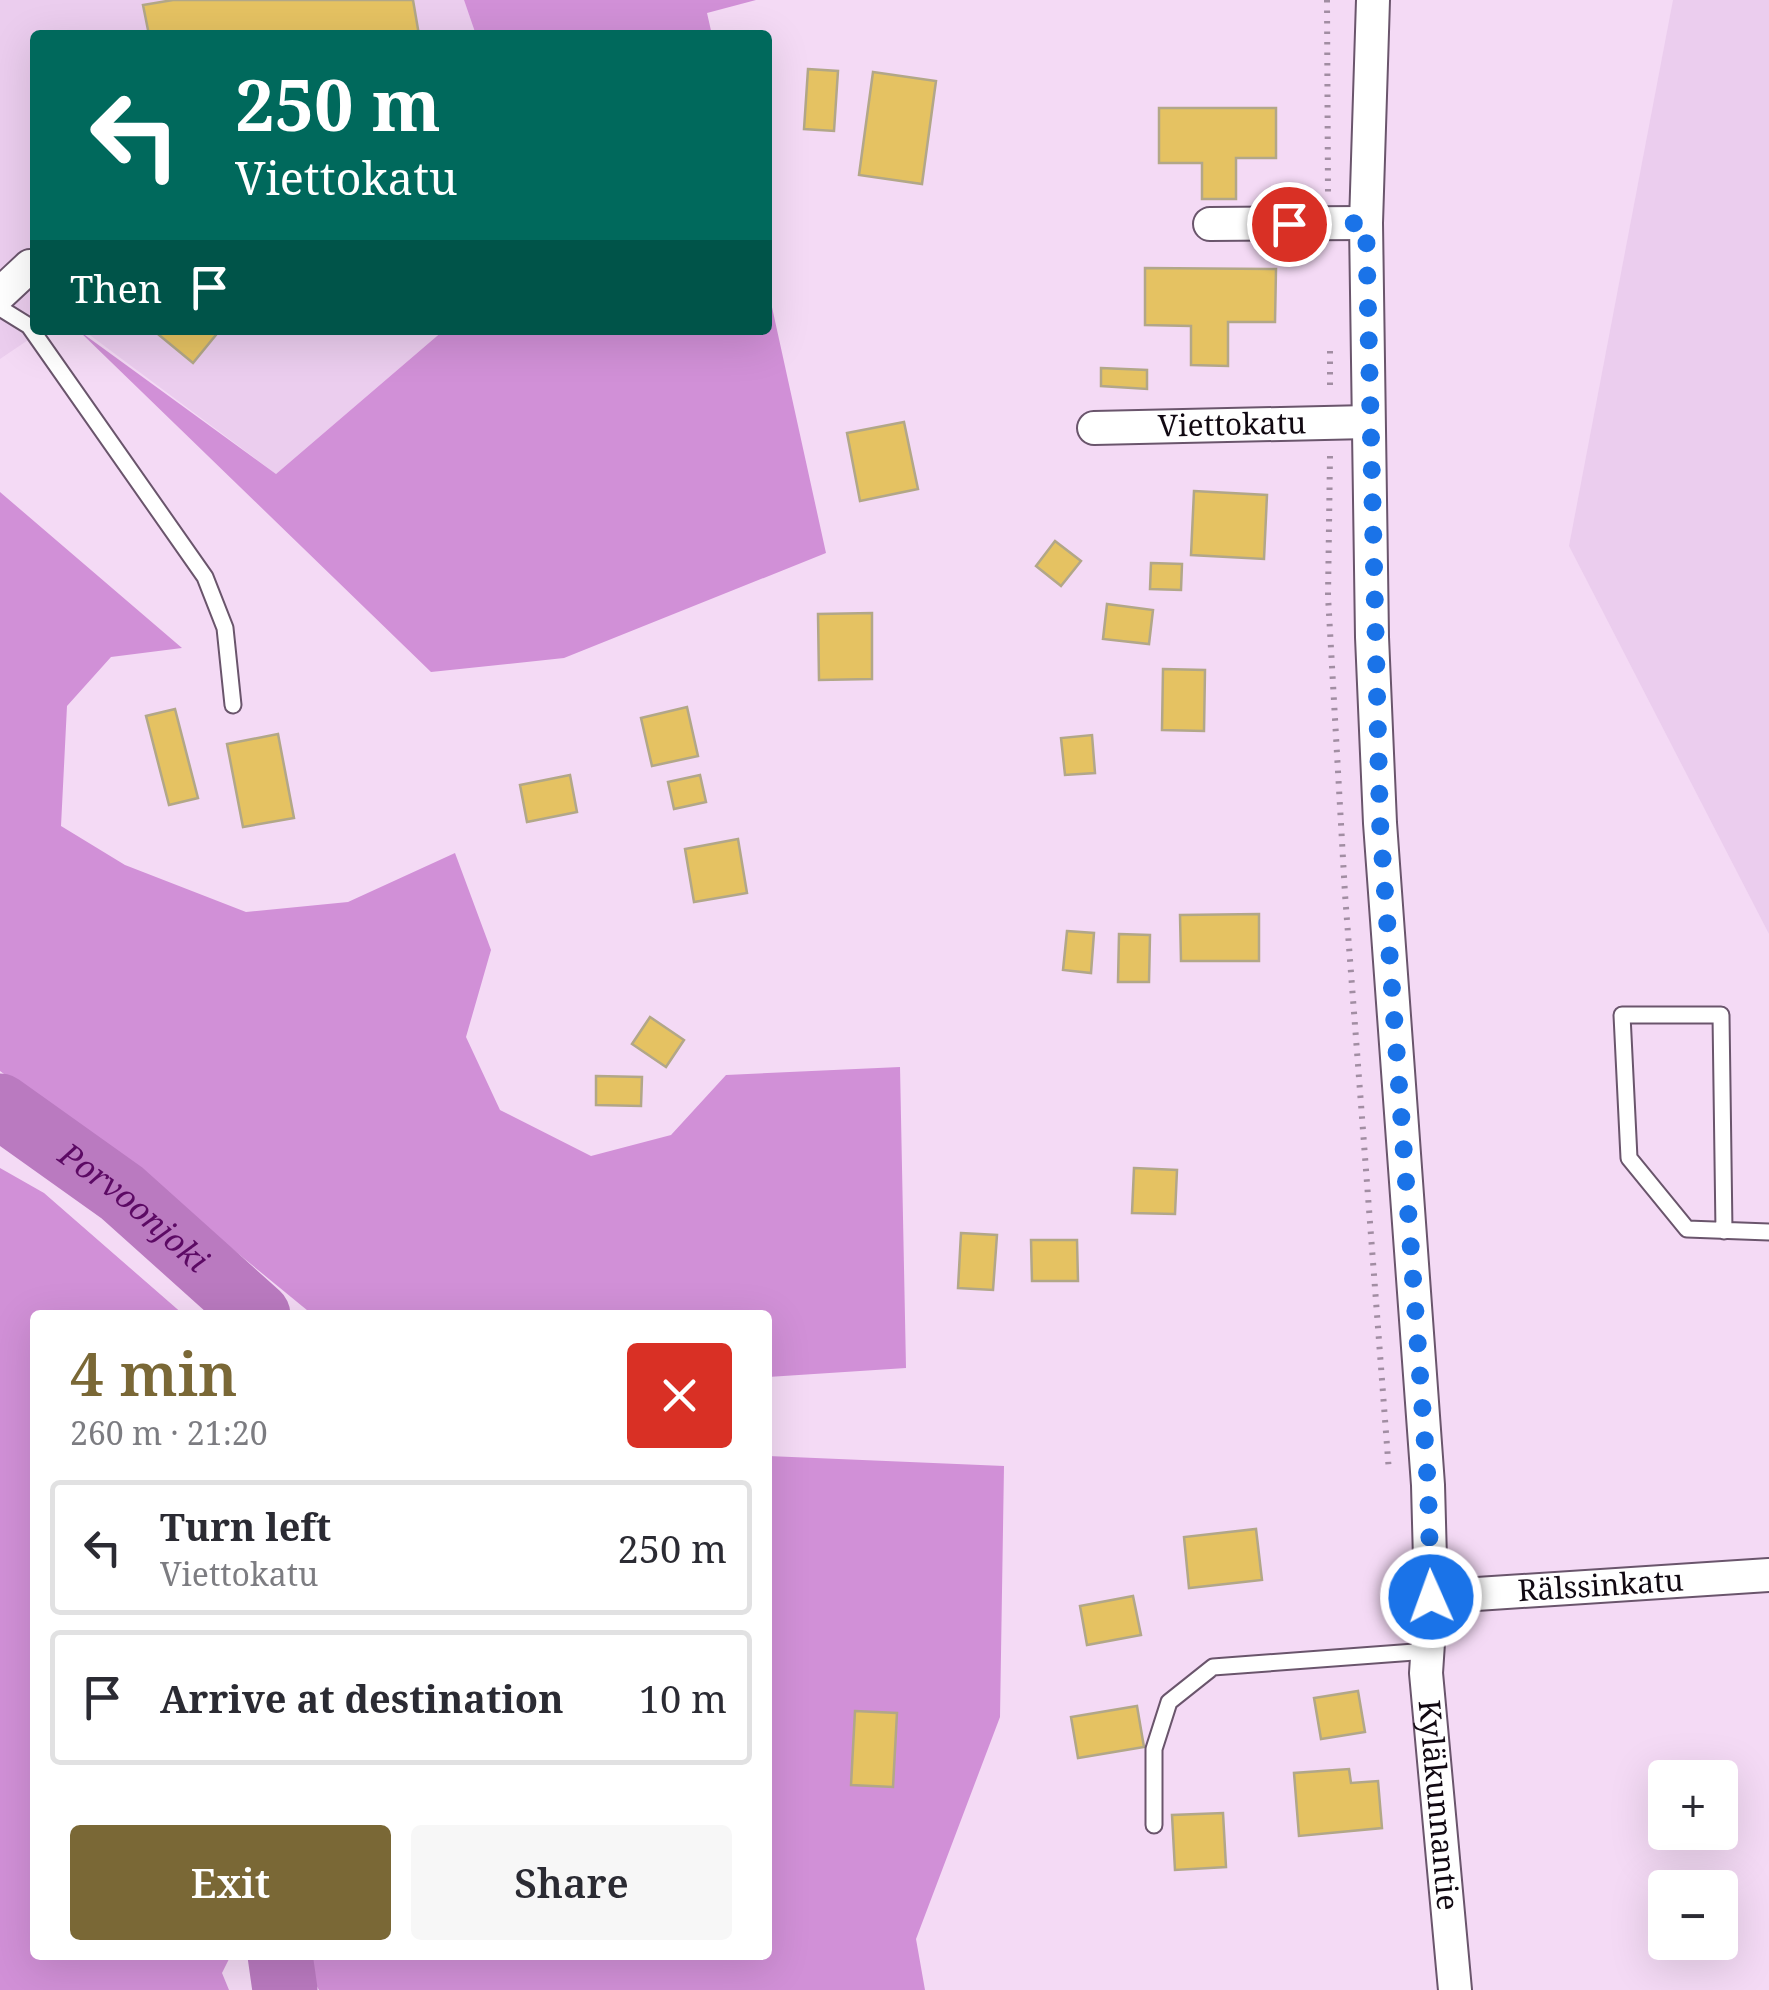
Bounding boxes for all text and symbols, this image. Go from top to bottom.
text: 250 m [235,56,441,152]
icon: left [70,70,200,200]
text: Viettokatu [235,147,458,208]
pin [1247,182,1332,267]
icon: arrive [1262,197,1317,252]
icon: arrive [182,260,237,315]
text: Then [70,262,162,314]
street label: Viettokatu [1157,401,1307,446]
water label: Porvoonjoki [50,1131,219,1281]
text: 4 min [70,1332,238,1414]
button: close [627,1343,732,1448]
text: 260 m · 21:20 [70,1411,268,1454]
text: Turn left [160,1500,331,1552]
icon: left [75,1520,130,1575]
text: 250 m [617,1522,727,1574]
position arrow [1379,1545,1483,1649]
text: Viettokatu [160,1552,318,1595]
street label: Rälssinkatu [1516,1559,1685,1610]
icon: arrive [75,1670,130,1725]
text: Arrive at destination [160,1672,564,1724]
text: 10 m [639,1672,727,1724]
street label: Kyläkunnantie [1410,1698,1470,1912]
map controls [1648,1760,1738,1960]
button: + [1648,1760,1738,1850]
button: Exit [70,1825,391,1940]
button: Share [411,1825,732,1940]
button: − [1648,1870,1738,1960]

